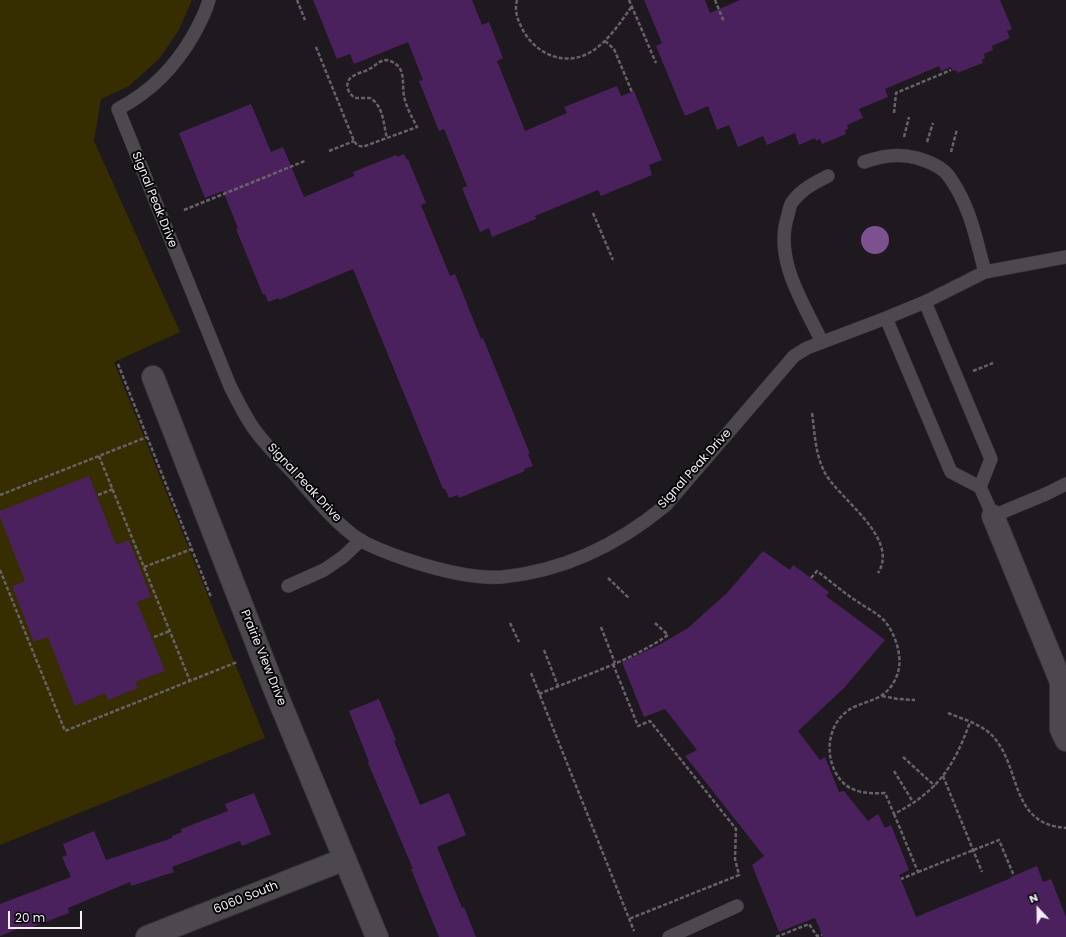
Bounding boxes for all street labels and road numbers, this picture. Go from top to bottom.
street label: Signal Peak Drive [128,150,180,250]
street label: Signal Peak Drive [656,426,734,512]
street label: Signal Peak Drive [264,441,344,525]
street label: Prairie View Drive [237,608,289,708]
street label: 6060 South [212,879,280,917]

